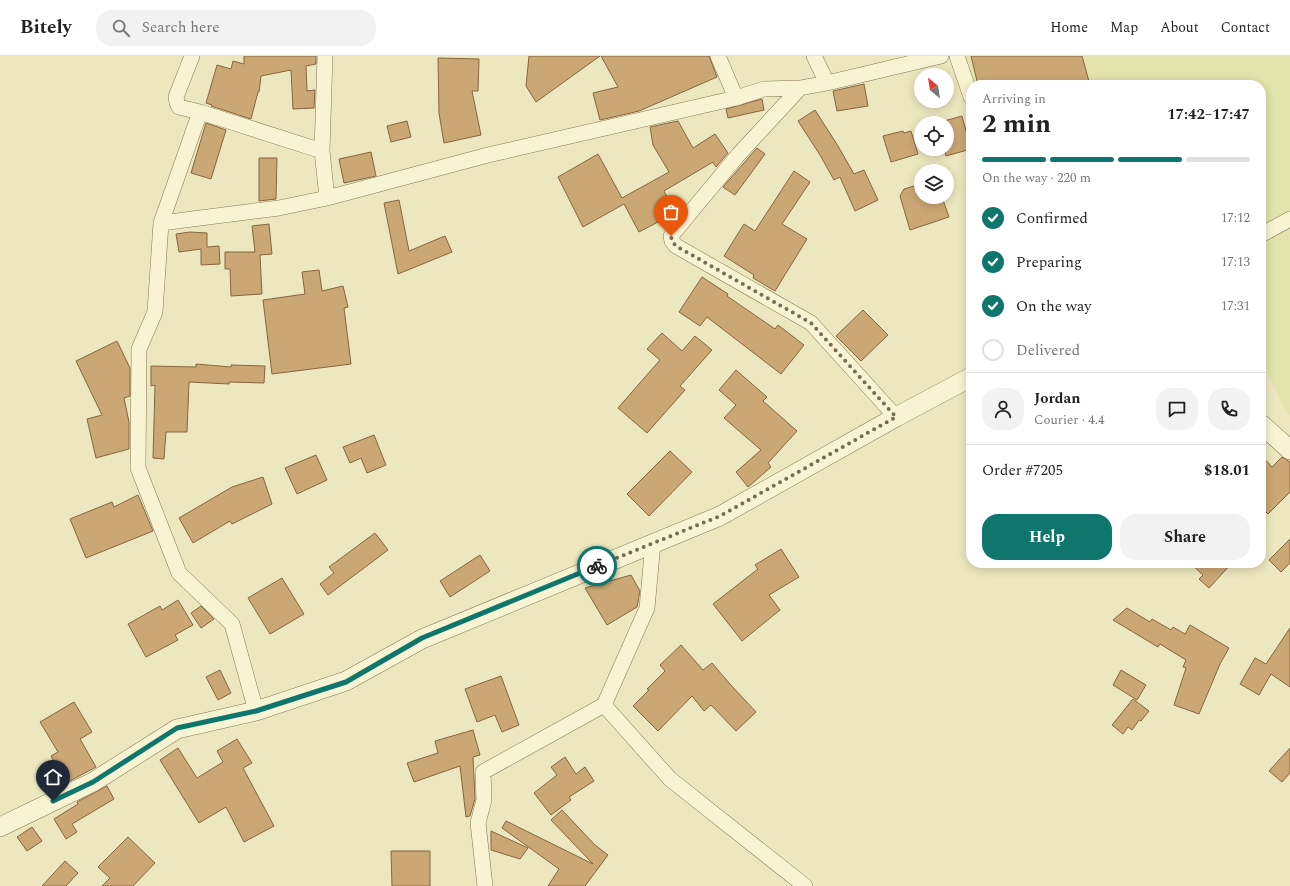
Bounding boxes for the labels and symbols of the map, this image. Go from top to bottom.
north arrow [914,68,954,108]
pin [654,195,688,236]
courier [577,546,617,586]
pin [36,760,70,801]

